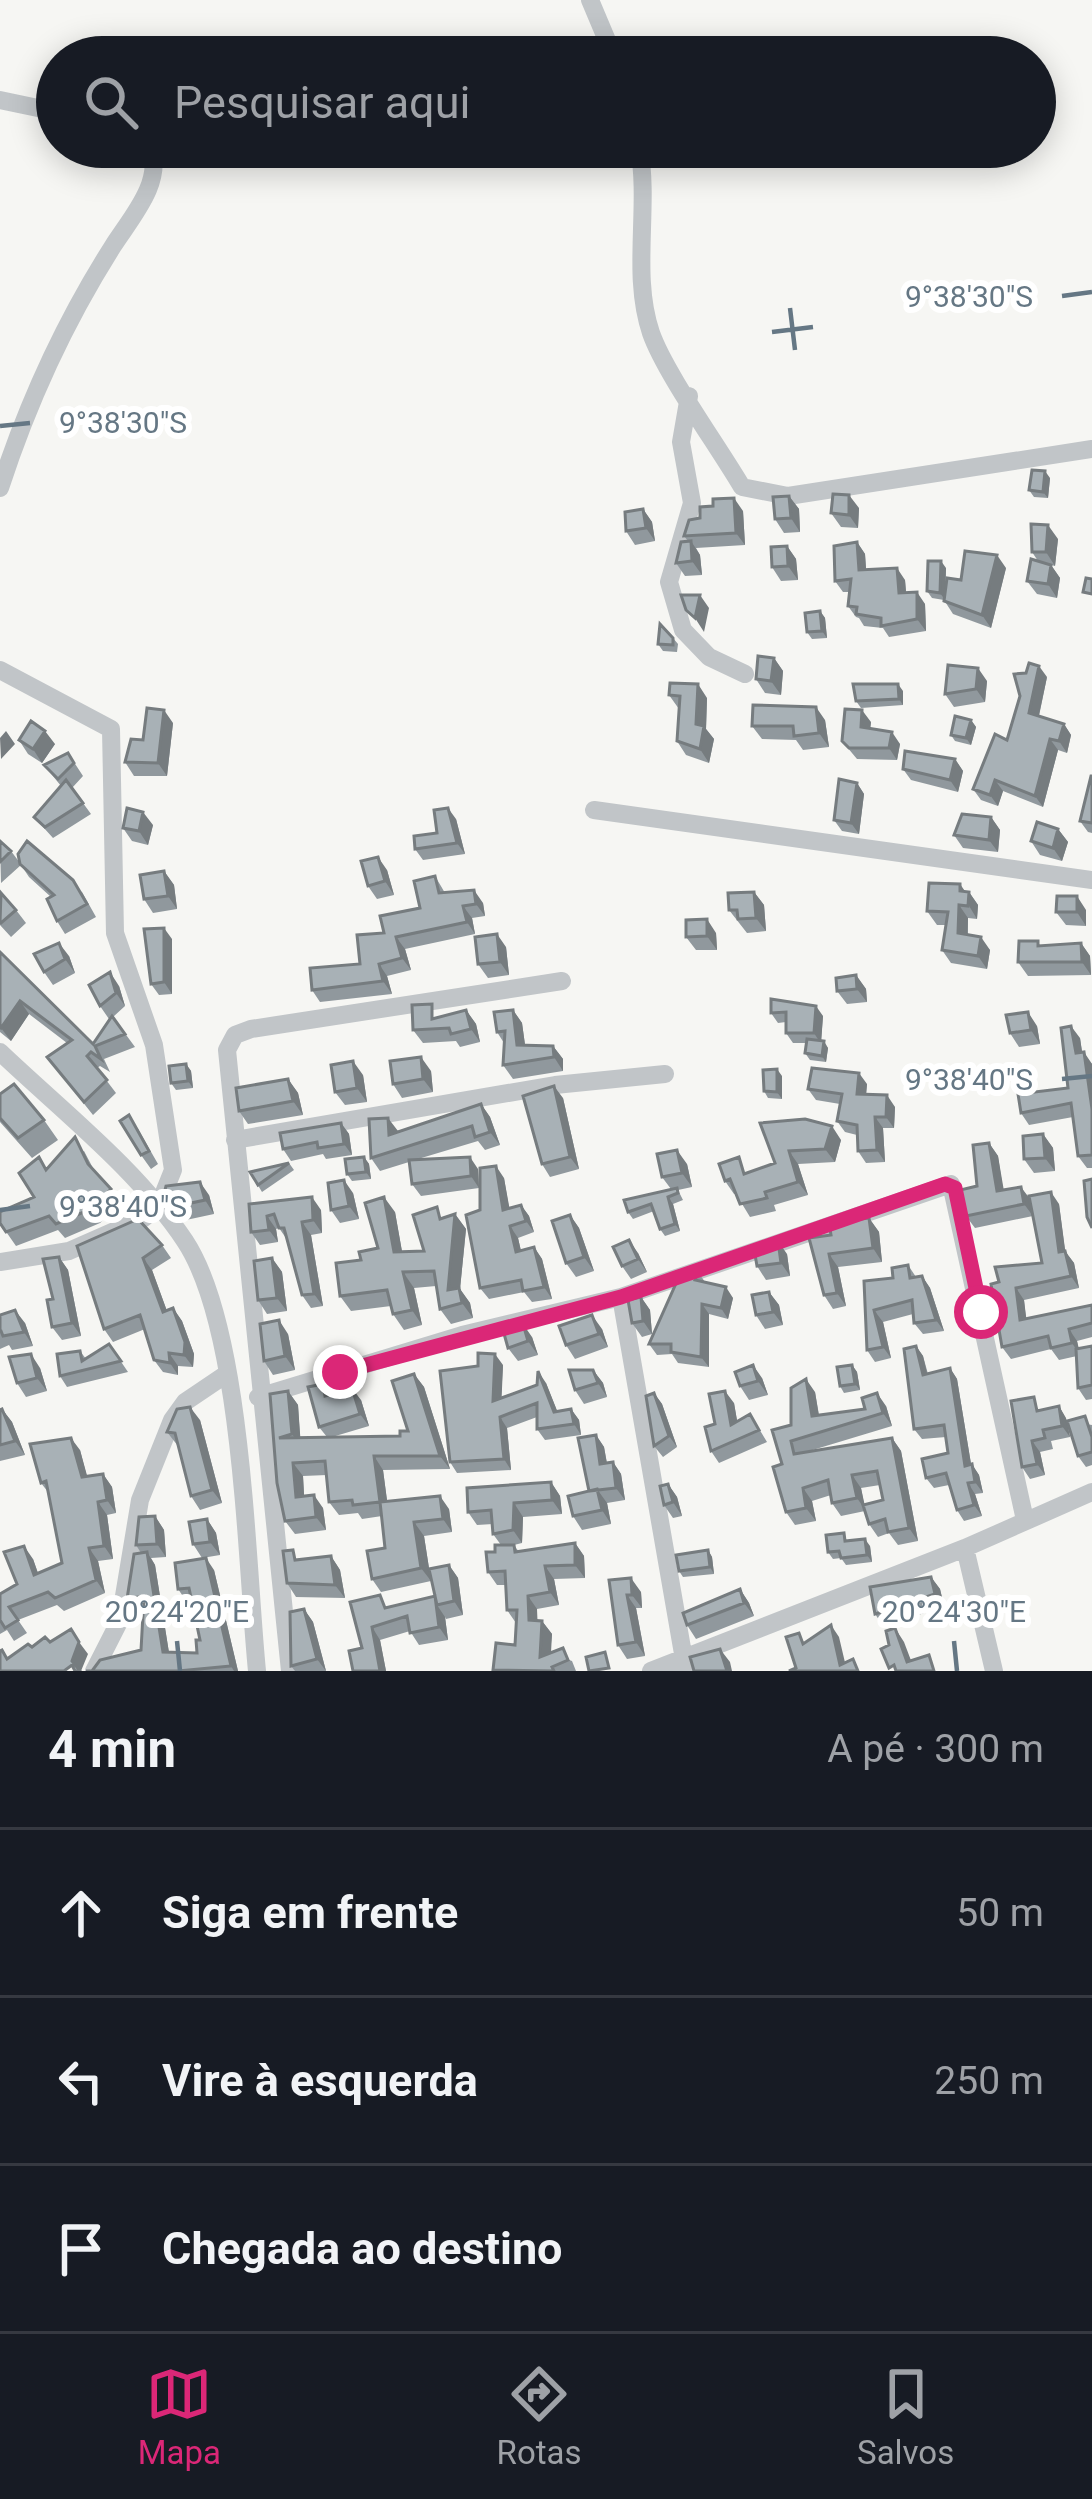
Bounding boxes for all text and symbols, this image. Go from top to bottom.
search box [36,36,1056,168]
icon: search [78,69,144,135]
text: Pesquisar aqui [174,76,470,129]
text: 9°38'30"S [905,279,1033,314]
text: 9°38'30"S [59,405,187,440]
text: 9°38'40"S [905,1062,1033,1097]
text: 9°38'40"S [59,1189,187,1224]
route start [954,1285,1008,1339]
route end [313,1345,367,1399]
text: 20°24'20"E [105,1594,249,1629]
text: 20°24'30"E [882,1594,1026,1629]
text: 4 min [48,1720,176,1779]
text: A pé · 300 m [827,1726,1044,1772]
icon: ahead [48,1880,114,1946]
text: Siga em frente [162,1886,458,1939]
text: 50 m [956,1890,1044,1936]
icon: left [48,2048,114,2114]
text: Vire à esquerda [162,2054,478,2107]
text: 250 m [934,2058,1044,2104]
icon: arrive [48,2216,114,2282]
text: Chegada ao destino [162,2222,563,2275]
tab: Mapa [138,2361,221,2472]
tab: Rotas [497,2361,582,2472]
tab: Salvos [857,2361,954,2472]

